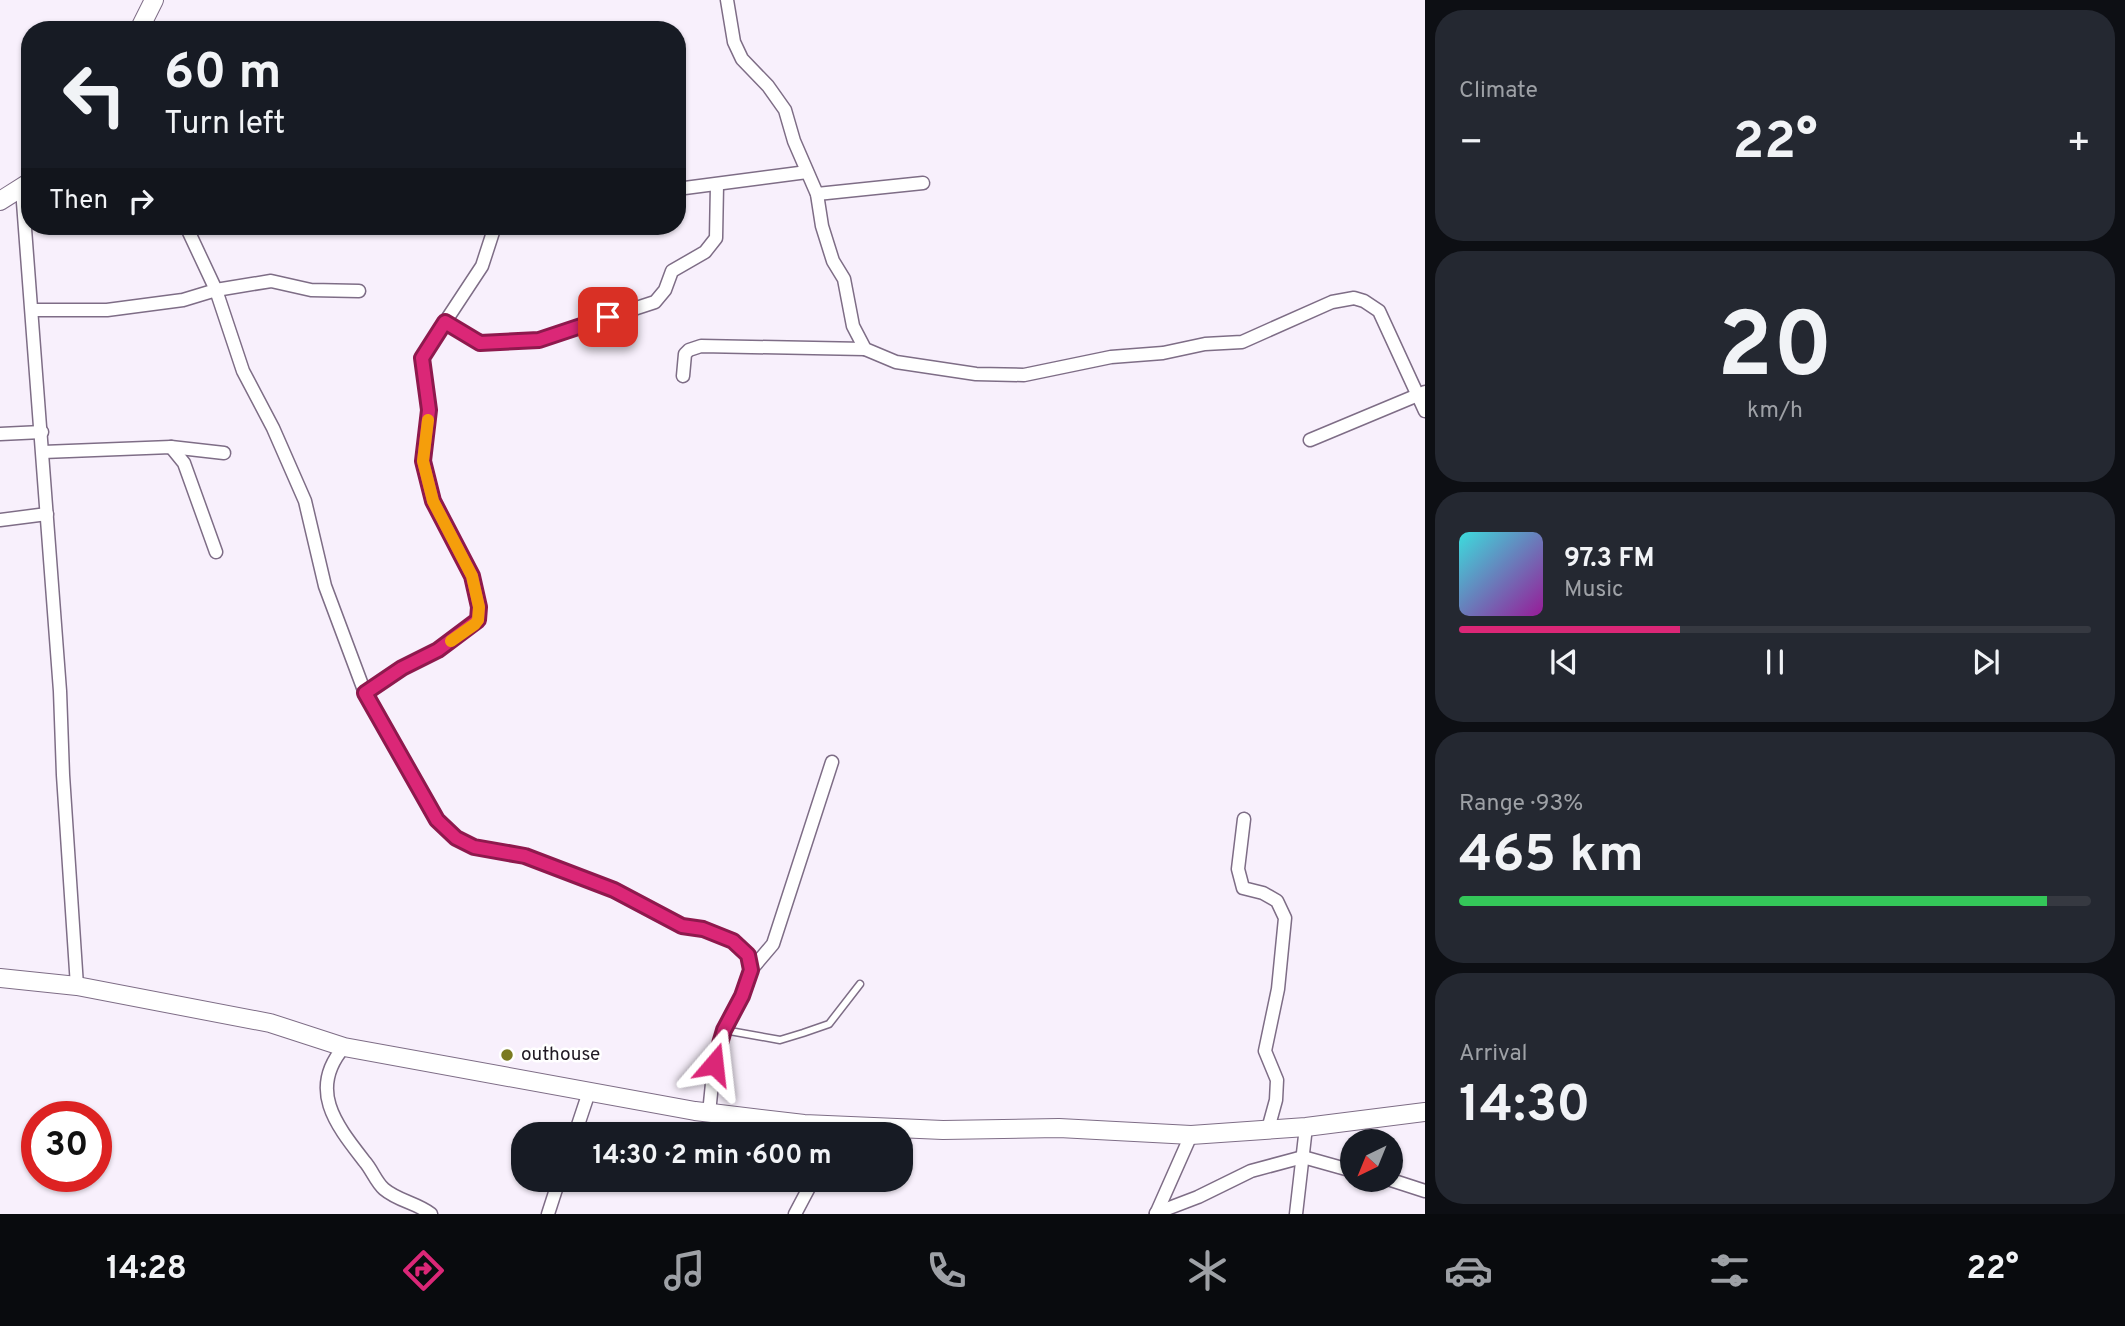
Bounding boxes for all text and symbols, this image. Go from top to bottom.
text: 60 m [164,44,282,106]
icon: left [49,49,140,140]
text: Climate [1459,77,1538,106]
text: Turn left [164,105,285,145]
text: 22° [1732,111,1818,177]
text: − [1459,120,1484,169]
text: + [2066,120,2091,169]
icon: right [122,182,160,220]
text: Then [49,185,108,218]
pin [578,287,638,347]
text: 20 [1717,294,1833,409]
icon: arrive [589,298,627,336]
text: km/h [1747,397,1803,426]
text: 97.3 FM [1564,543,1655,576]
text: Music [1564,576,1624,605]
icon: previous [1545,643,1583,681]
icon: pause [1756,643,1794,681]
icon: next [1967,643,2005,681]
text: Range · 93% [1459,790,1583,819]
text: 465 km [1459,824,1644,890]
position arrow [677,1027,751,1101]
text: Arrival [1459,1040,1528,1069]
place label: outhouse [521,1043,600,1067]
marker: outhouse [499,1047,515,1063]
text: 14:30 [1459,1074,1590,1140]
speed limit sign: 30 [21,1101,112,1192]
north arrow [1340,1129,1404,1192]
map controls [1340,1129,1403,1192]
text: 14:30 · 2 min · 600 m [592,1140,832,1173]
icon: directions [399,1246,448,1295]
icon: music [660,1246,709,1295]
icon: phone [922,1246,971,1295]
icon: climate [1183,1246,1232,1295]
icon: car [1444,1246,1493,1295]
icon: filters [1705,1246,1754,1295]
text: 14:28 [106,1250,187,1290]
text: 22° [1966,1250,2019,1290]

